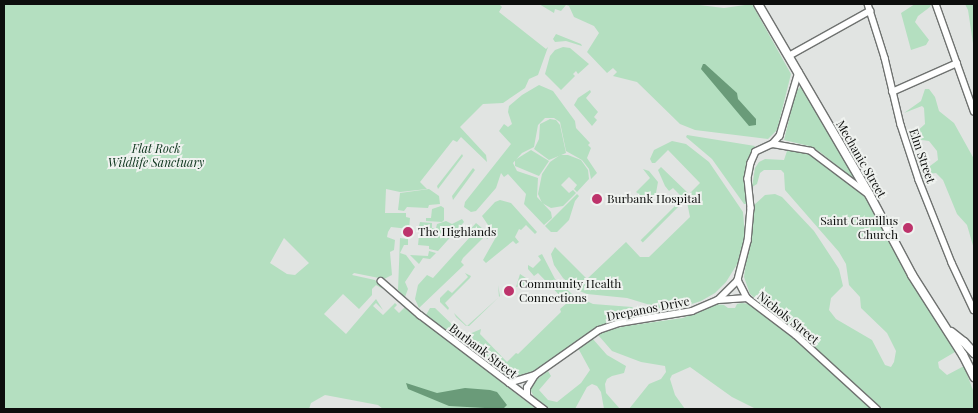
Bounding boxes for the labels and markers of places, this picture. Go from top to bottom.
place label: Burbank Hospital [607,192,701,206]
marker: Burbank Hospital [591,193,603,205]
place label: Saint Camillus Church [820,214,898,242]
marker: Saint Camillus Church [902,222,914,234]
place label: The Highlands [418,225,496,239]
marker: The Highlands [402,226,414,238]
place label: Community Health Connections [519,277,622,305]
marker: Community Health Connections [503,285,515,297]

